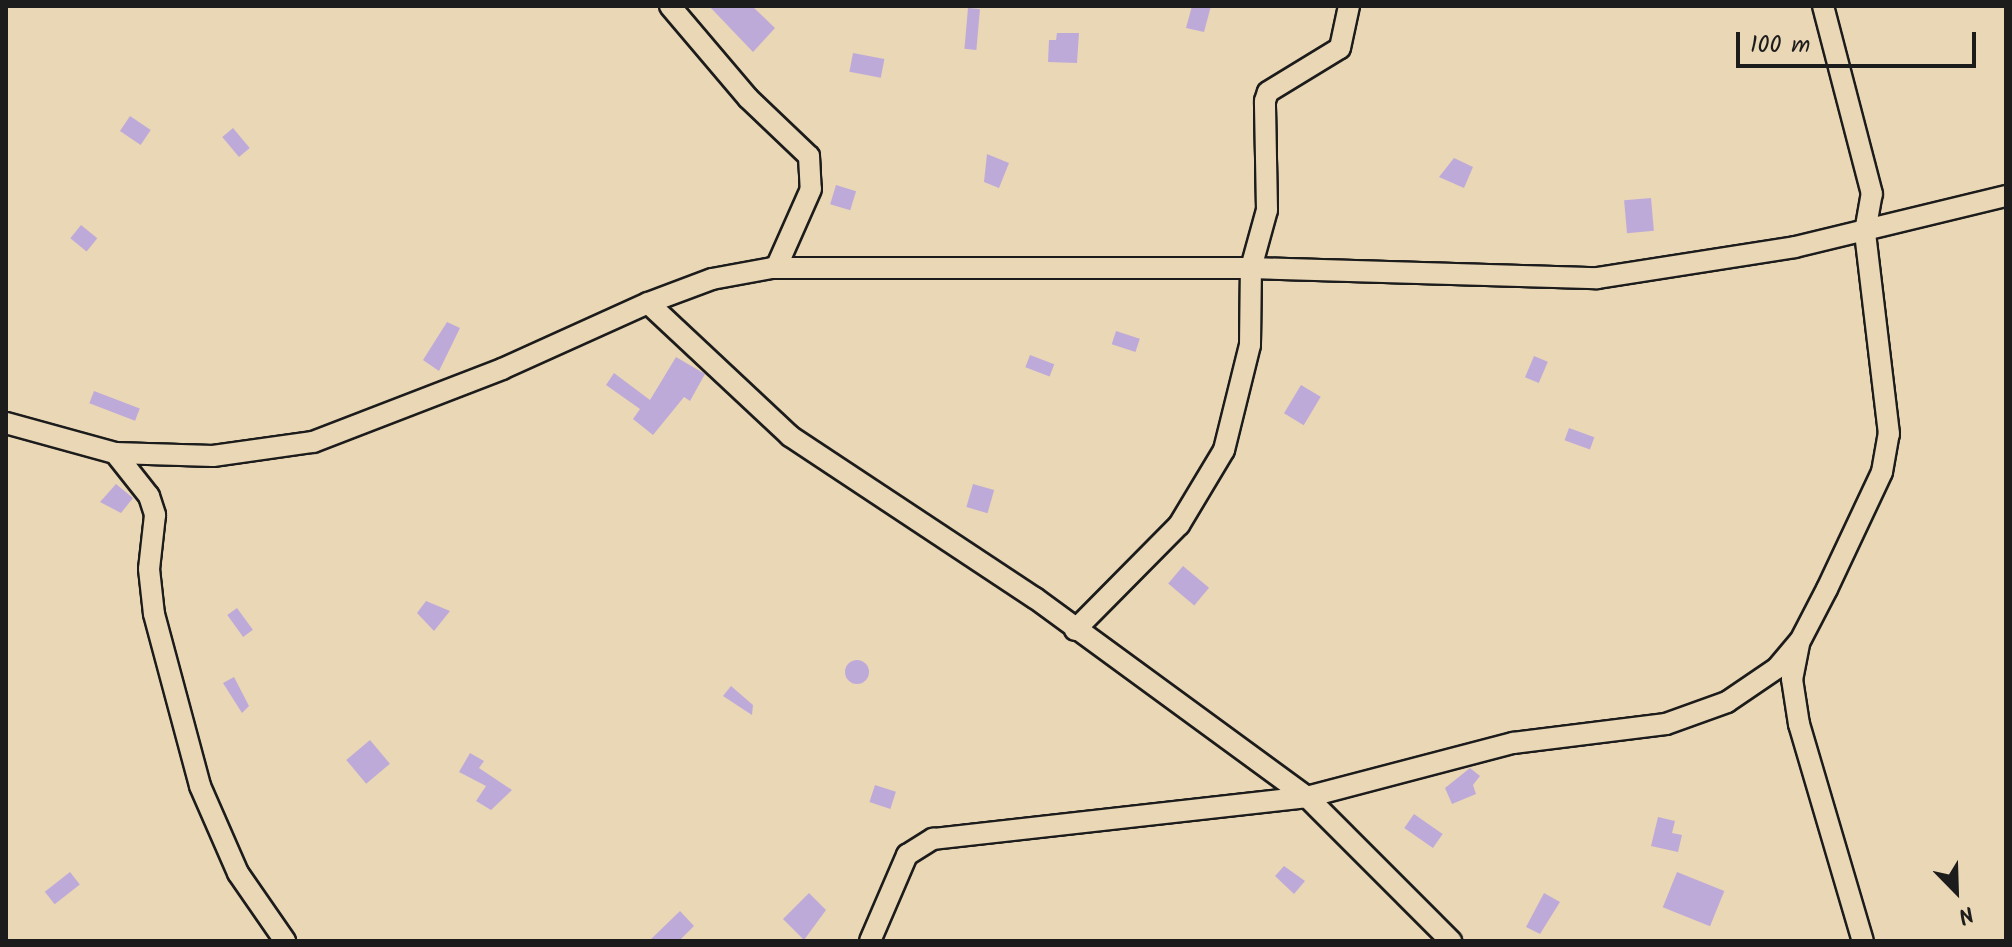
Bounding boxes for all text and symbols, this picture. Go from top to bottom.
scale bar [1740,16,1980,66]
text: 100 m [1750,26,1810,65]
north arrow [1916,851,1996,931]
text: N [1952,895,1979,932]

